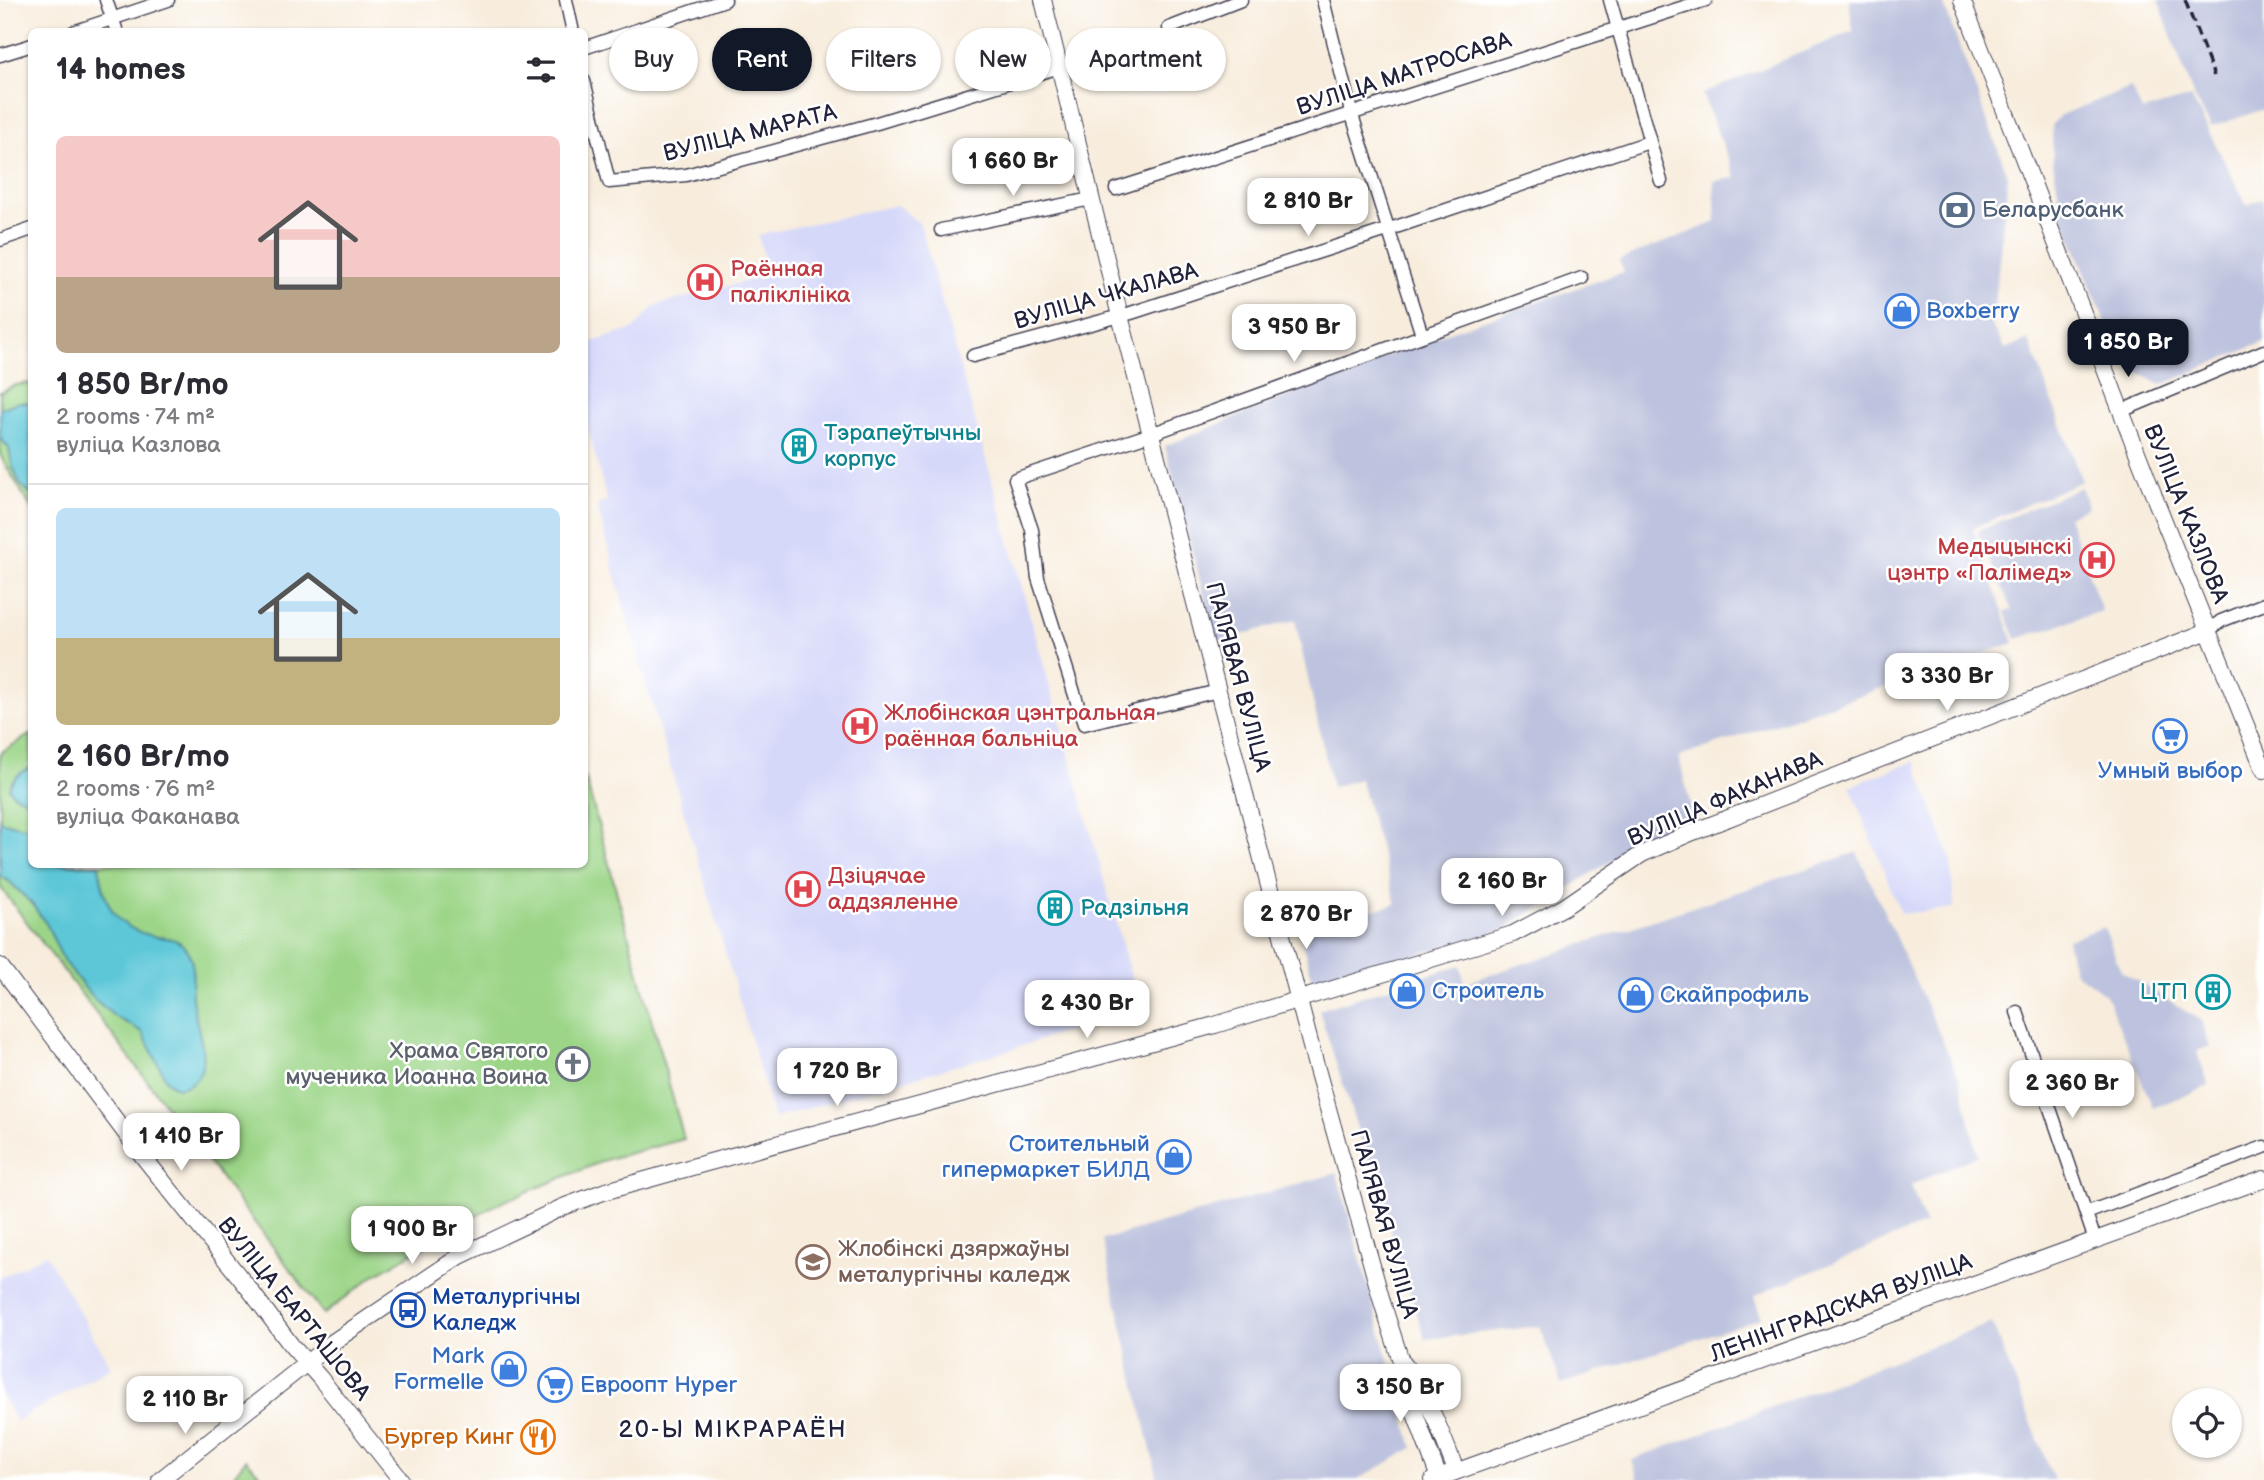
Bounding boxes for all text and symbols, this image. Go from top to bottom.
street label: ВУЛІЦА МАТРОСАВА [1293,26,1515,122]
chip: Buy [609,28,698,91]
chip: Rent [712,28,812,91]
chip: Filters [826,28,941,91]
chip: New [955,28,1051,91]
chip: Apartment [1065,28,1226,91]
icon: filters [522,51,560,89]
text: 14 homes [56,52,185,88]
street label: ВУЛІЦА МАРАТА [661,98,840,168]
pin: 1 660 Br [941,138,1085,198]
text: 1 660 Br [968,147,1058,175]
pin: 2 810 Br [1236,178,1380,238]
icon: home [245,182,371,308]
text: 2 810 Br [1263,187,1353,215]
bank icon: Беларусбанк [1938,191,1976,229]
place label: Беларусбанк [1982,196,2124,224]
place label: Раённая паліклініка [730,255,851,309]
street label: ВУЛІЦА ЧКАЛАВА [1011,256,1201,336]
hospital icon: Раённая паліклініка [686,263,724,301]
shop icon: Boxberry [1883,292,1921,330]
place label: Boxberry [1926,297,2020,325]
pin: 3 950 Br [1222,304,1366,364]
text: 3 950 Br [1248,313,1340,341]
pin: 1 850 Br [2056,320,2200,379]
text: 1 850 Br [2084,328,2172,356]
text: 1 850 Br/mo [56,367,229,403]
text: 2 rooms · 74 m² [56,403,215,431]
place label: Тэрапеўтычны корпус [824,419,981,473]
street label: ВУЛІЦА КАЗЛОВА [2137,420,2235,608]
building icon: Тэрапеўтычны корпус [780,427,818,465]
text: вуліца Казлова [56,431,221,459]
place label: Медыцынскі цэнтр «Палімед» [1887,533,2072,587]
hospital icon: Медыцынскі цэнтр «Палімед» [2078,541,2116,579]
icon: home [245,554,371,680]
street label: ПАЛЯВАЯ ВУЛІЦА [1199,579,1277,775]
pin: 3 330 Br [1875,654,2019,713]
text: 3 330 Br [1901,662,1993,690]
place label: Жлобінская цэнтральная раённая бальніца [884,699,1156,753]
hospital icon: Жлобінская цэнтральная раённая бальніца [841,707,879,745]
supermarket icon: Умный выбор [2151,717,2189,755]
text: 2 160 Br/mo [56,739,230,775]
street label: ВУЛІЦА ФАКАНАВА [1624,745,1827,853]
place label: Умный выбор [2097,757,2243,785]
text: 2 rooms · 76 m² [56,775,215,803]
text: вуліца Факанава [56,803,240,831]
pin: 2 160 Br [1430,858,1574,918]
place label: Дзіцячае аддзяленне [828,862,958,916]
text: 2 160 Br [1457,867,1547,895]
hospital icon: Дзіцячае аддзяленне [784,870,822,908]
building icon: Радзільня [1036,889,1074,927]
pin: 2 870 Br [1234,892,1378,951]
place label: Радзільня [1080,894,1189,922]
text: 2 870 Br [1260,900,1352,928]
shop icon: Строитель [1388,972,1426,1010]
building icon: ЦТП [2194,973,2232,1011]
shop icon: Скайпрофиль [1617,976,1655,1014]
place label: Строитель [1432,977,1544,1005]
place label: ЦТП [2140,978,2188,1006]
pin: 2 430 Br [1015,981,1159,1040]
place label: Скайпрофиль [1660,981,1809,1009]
text: 2 430 Br [1041,989,1133,1017]
place label: Храма Святого мученика Иоанна Воина [286,1037,548,1091]
church icon: Храма Святого мученика Иоанна Воина [554,1045,592,1083]
pin: 1 720 Br [765,1048,909,1108]
text: 1 720 Br [793,1057,881,1085]
pin: 2 360 Br [2000,1060,2144,1120]
text: 2 360 Br [2025,1069,2119,1097]
pin: 1 410 Br [109,1114,253,1173]
text: 1 410 Br [139,1122,223,1150]
street label: ПАЛЯВАЯ ВУЛІЦА [1344,1126,1424,1322]
place label: Стоительный гипермаркет БИЛД [942,1130,1150,1184]
shop icon: Стоительный гипермаркет БИЛД [1155,1138,1193,1176]
pin: 1 900 Br [340,1206,484,1266]
street label: ВУЛІЦА БАРТАШОВА [212,1212,377,1406]
text: 1 900 Br [367,1215,457,1243]
place label: Жлобінскі дзяржаўны металургічны каледж [838,1235,1070,1289]
school or university icon: Жлобінскі дзяржаўны металургічны каледж [794,1243,832,1281]
street label: ЛЕНІНГРАДСКАЯ ВУЛІЦА [1705,1248,1976,1369]
place label: Металургічны Каледж [432,1283,581,1337]
bus stop icon: Металургічны Каледж [389,1291,427,1329]
place label: Mark Formelle [393,1342,485,1396]
shop icon: Mark Formelle [490,1350,528,1388]
pin: 3 150 Br [1328,1364,1472,1424]
supermarket icon: Евроопт Hyper [536,1366,574,1404]
place label: Евроопт Hyper [580,1371,737,1399]
text: 3 150 Br [1356,1373,1444,1401]
pin: 2 110 Br [113,1376,257,1436]
text: 2 110 Br [142,1385,228,1413]
map controls [2172,1388,2242,1458]
button: locate [2172,1388,2242,1458]
district label: 20-Ы МІКРАРАЁН [619,1415,847,1444]
restaurant icon: Бургер Кинг [519,1418,557,1456]
place label: Бургер Кинг [384,1423,514,1451]

